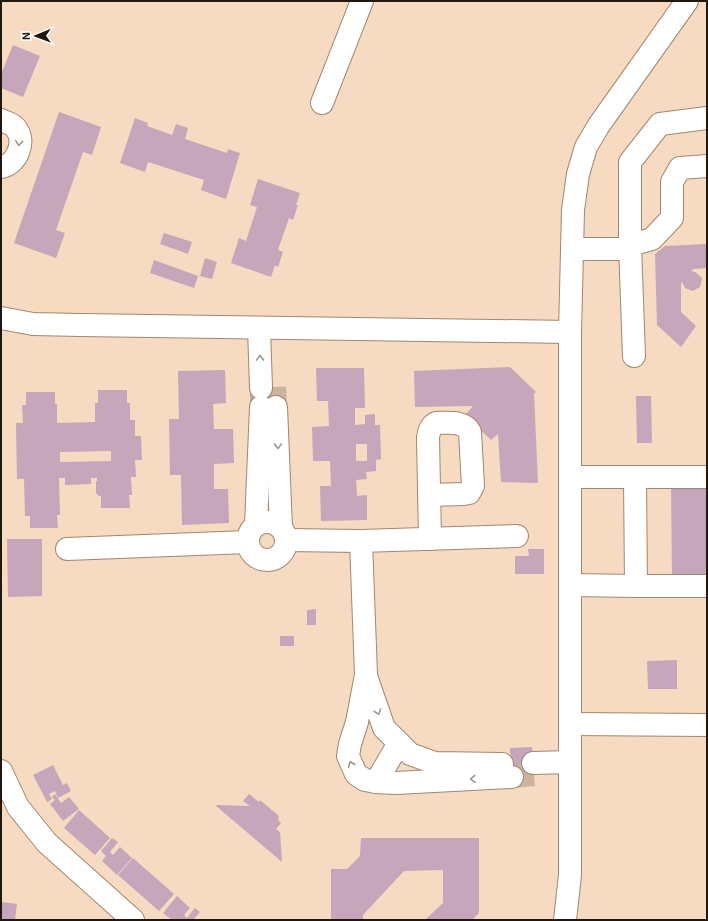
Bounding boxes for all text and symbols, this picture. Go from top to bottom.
north arrow [16,16,56,56]
text: N [19,32,32,40]
one-way arrow [15,140,24,146]
one-way arrow [256,355,264,361]
one-way arrow [273,443,282,449]
one-way arrow [373,708,382,715]
one-way arrow [348,761,356,768]
one-way arrow [470,775,476,783]

